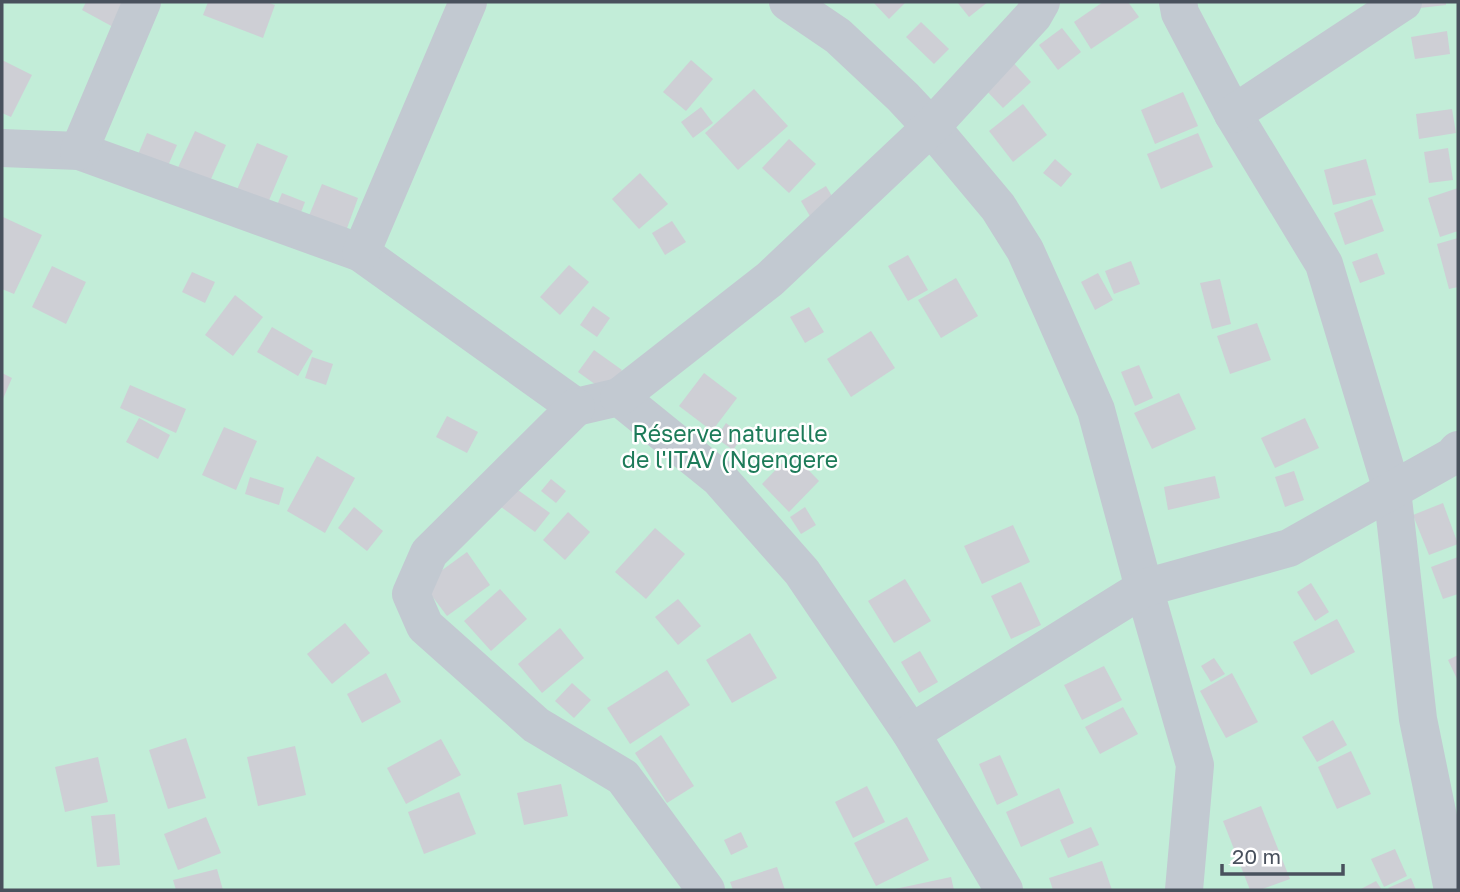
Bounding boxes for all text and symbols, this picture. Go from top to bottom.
park label: Réserve naturelle de l'ITAV (Ngengere [622,419,838,473]
scale bar [1222,832,1343,876]
text: 20 m [1232,843,1281,869]

